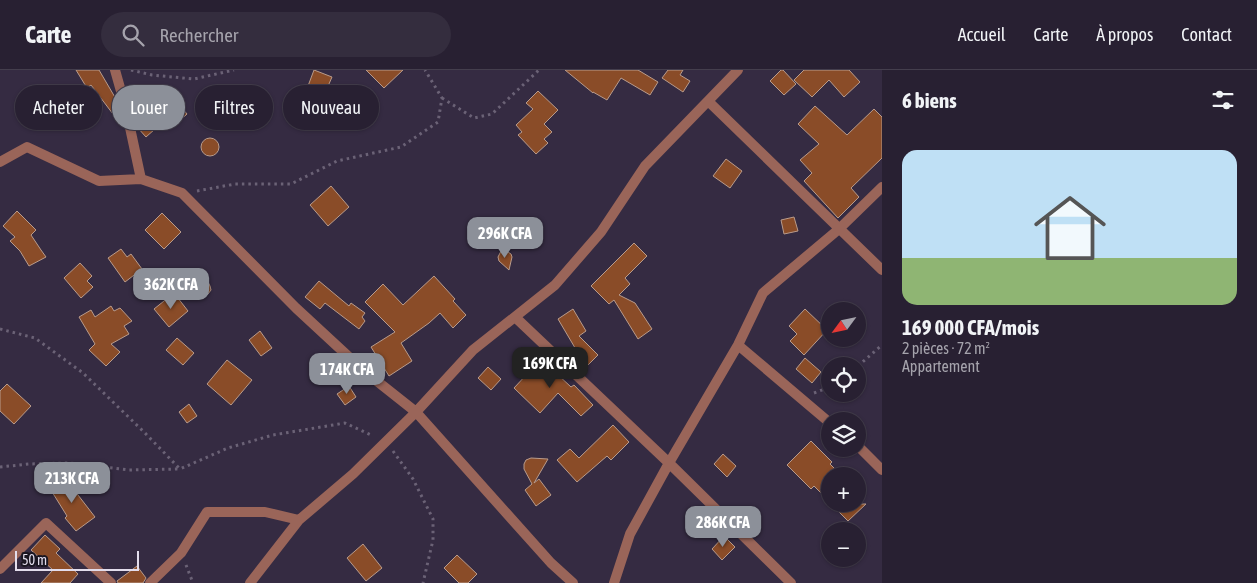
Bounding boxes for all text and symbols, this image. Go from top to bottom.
search box [101,12,451,57]
text: Carte [25,21,71,48]
icon: search [119,21,147,49]
text: Rechercher [159,24,238,46]
text: Accueil [958,24,1006,45]
text: Carte [1034,24,1068,45]
text: À propos [1096,24,1153,45]
text: Contact [1181,24,1232,45]
chip: Acheter [15,85,102,130]
chip: Louer [112,85,185,130]
chip: Filtres [195,85,273,130]
chip: Nouveau [283,85,379,130]
icon: filters [1209,86,1237,114]
text: 6 biens [902,88,957,112]
icon: home [1025,183,1115,273]
pin: 296K CFA [453,216,557,259]
text: 296K CFA [478,224,532,242]
pin: 362K CFA [119,268,223,310]
text: 362K CFA [144,275,198,293]
north arrow [821,302,866,348]
map controls [821,302,866,567]
text: 169 000 CFA/mois [902,315,1039,339]
text: 2 pièces · 72 m² [902,339,990,357]
pin: 169K CFA [498,346,602,389]
pin: 174K CFA [295,352,399,395]
text: 169K CFA [523,354,577,372]
button: locate [821,357,866,402]
text: Appartement [902,357,980,375]
text: 174K CFA [320,360,374,378]
button: layers [821,412,866,457]
pin: 213K CFA [20,462,124,504]
button: + [821,467,866,512]
text: 213K CFA [45,469,99,487]
pin: 286K CFA [671,506,775,548]
text: 286K CFA [696,513,750,531]
button: − [821,522,866,567]
scale bar [15,548,139,571]
text: 50 m [22,552,47,568]

